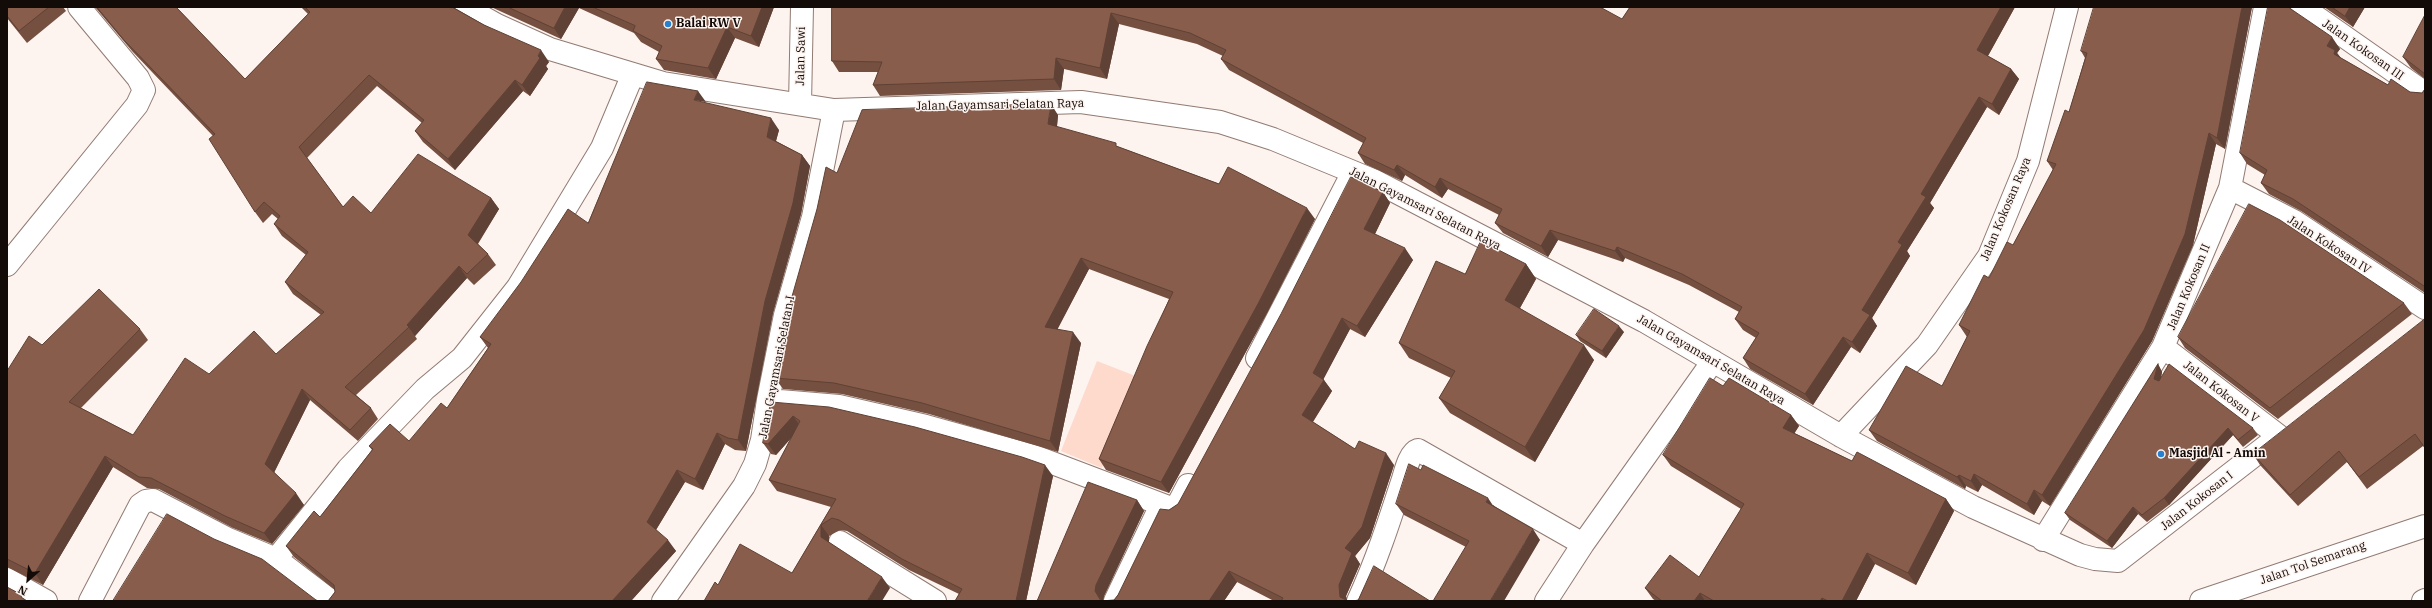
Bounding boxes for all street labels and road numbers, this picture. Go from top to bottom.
street label: Jalan Kokosan III [2319,16,2407,84]
street label: Jalan Sawi [793,26,809,86]
street label: Jalan Gayamsari Selatan Raya [916,96,1084,114]
street label: Jalan Kokosan Raya [1978,155,2034,263]
street label: Jalan Gayamsari Selatan Raya [1347,164,1503,254]
street label: Jalan Kokosan IV [2285,213,2373,277]
street label: Jalan Kokosan II [2164,242,2214,332]
street label: Jalan Gayamsari Selatan I [756,294,798,440]
street label: Jalan Gayamsari Selatan Raya [1634,312,1788,408]
street label: Jalan Kokosan V [2180,358,2262,426]
street label: Jalan Kokosan I [2158,468,2236,534]
street label: Jalan Tol Semarang [2258,538,2368,588]

